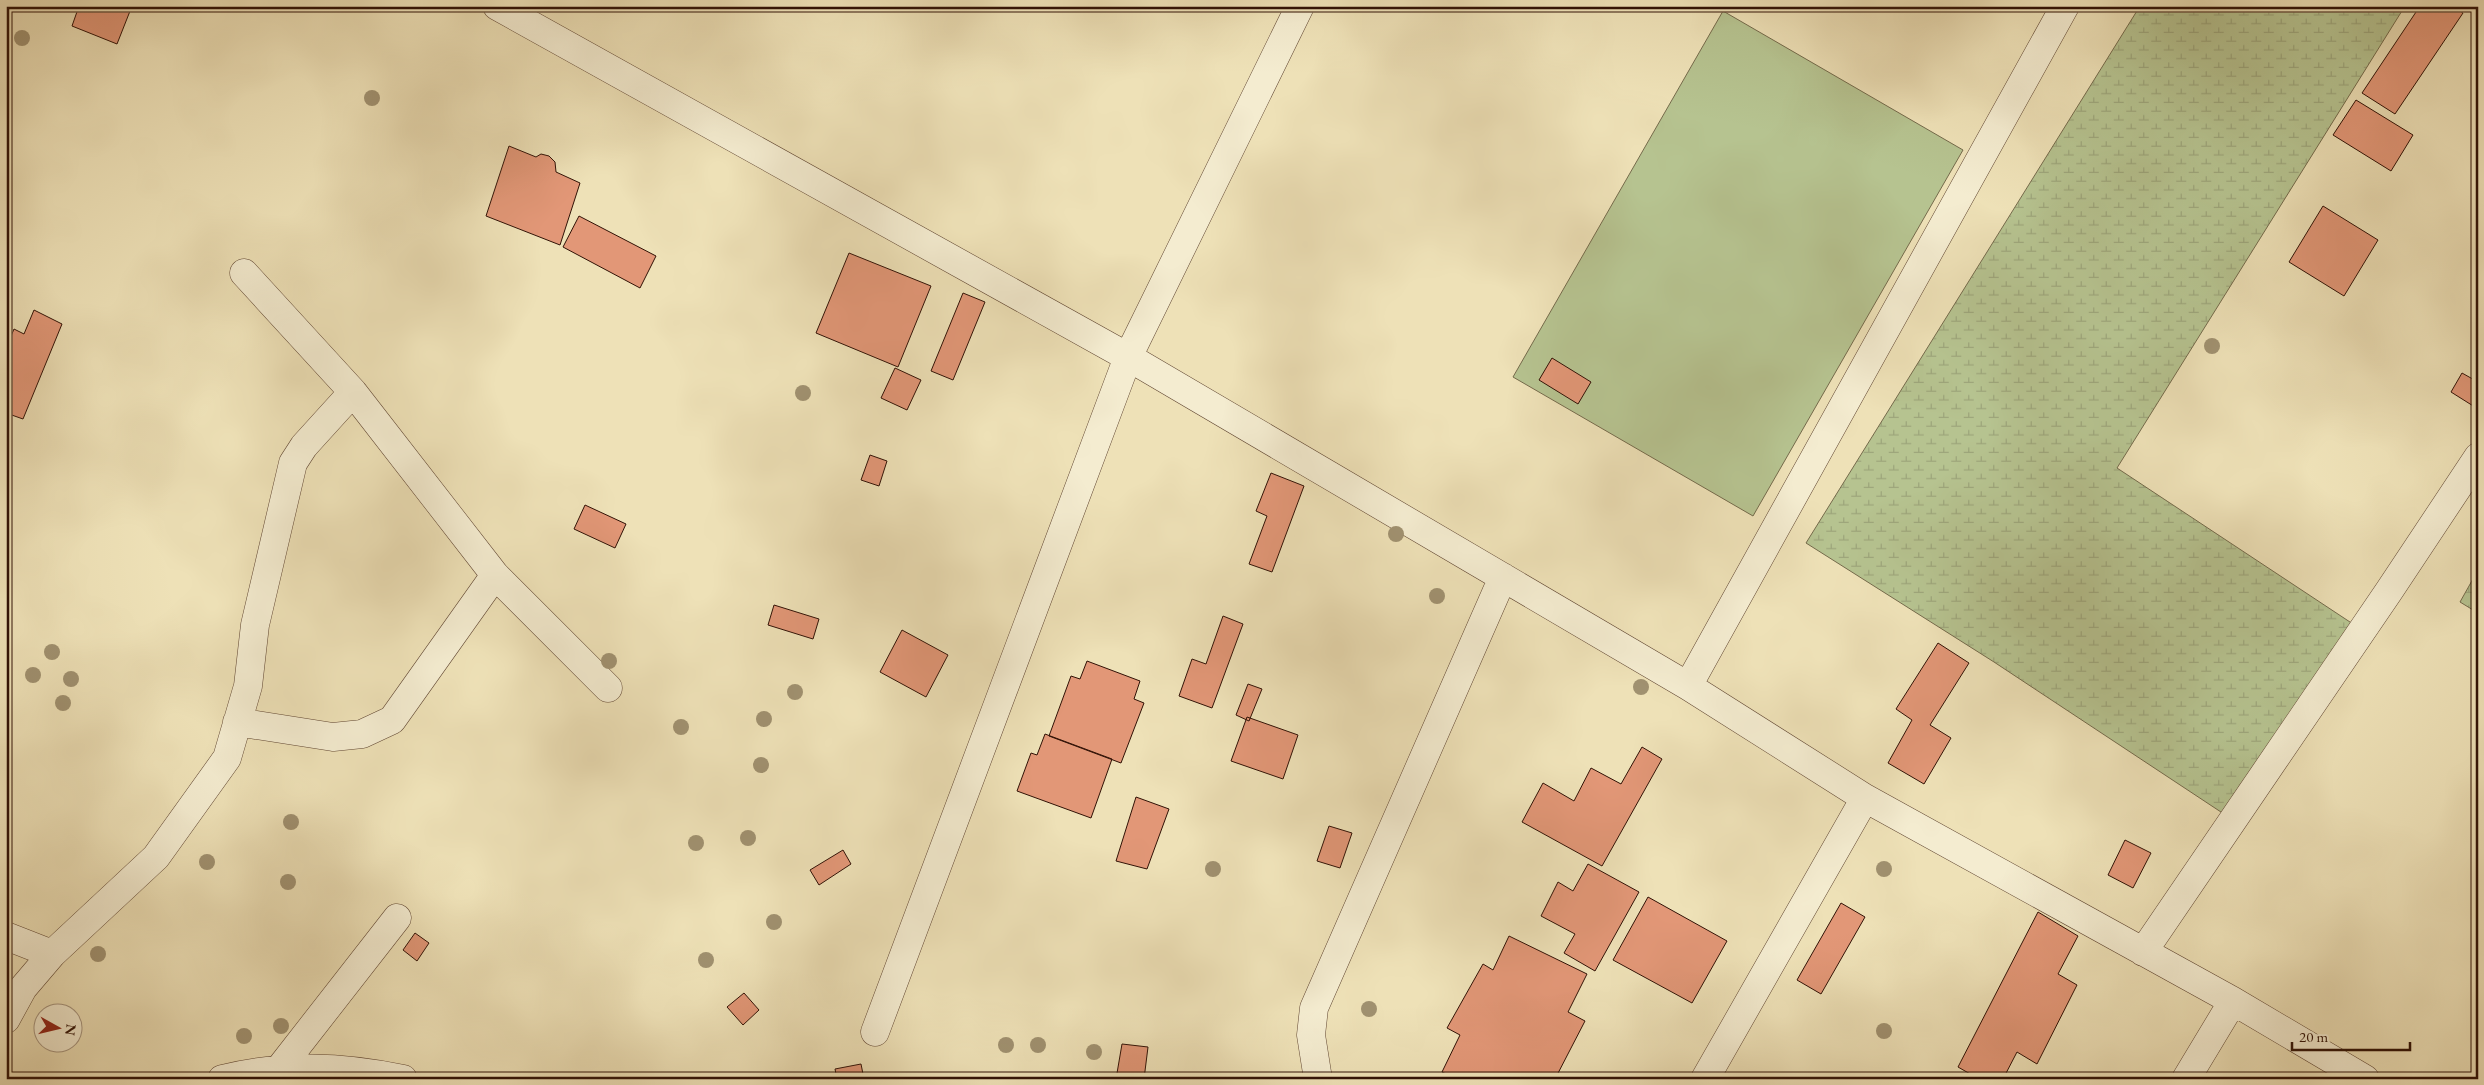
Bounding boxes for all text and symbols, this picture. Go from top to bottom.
north arrow [32,1002,82,1052]
scale bar [2292,1020,2409,1052]
text: N [61,1023,81,1037]
text: 20 m [2299,1027,2328,1046]

